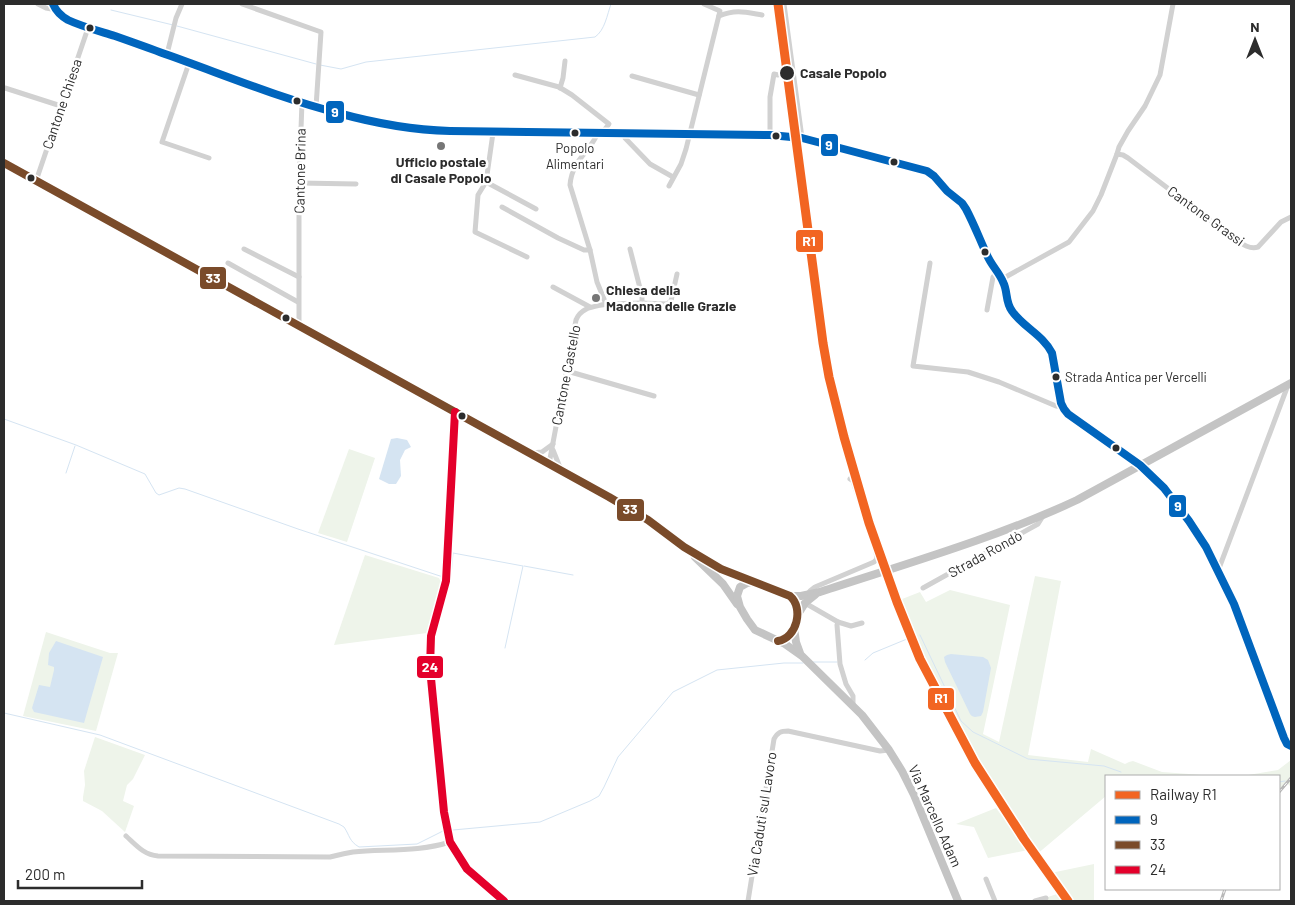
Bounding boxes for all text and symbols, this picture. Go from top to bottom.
north arrow [1230,15,1280,65]
text: N [1250,18,1260,35]
unlabelled marker [85,23,95,33]
street label: Cantone Chiesa [38,57,85,151]
marker: Casale Popolo [778,64,796,82]
place label: Casale Popolo [800,64,887,81]
unlabelled marker [292,96,302,106]
line badge: 9 [325,100,345,124]
text: 9 [331,103,339,120]
street label: Cantone Brina [290,128,309,214]
marker: Popolo Alimentari [570,128,580,138]
unlabelled marker [771,131,781,141]
line badge: 9 [820,133,839,157]
text: 9 [825,136,833,153]
marker: Ufficio postale di Casale Popolo [435,140,447,152]
place label: Popolo Alimentari [546,140,604,172]
place label: Ufficio postale di Casale Popolo [390,153,492,186]
unlabelled marker [889,157,899,167]
unlabelled marker [26,173,36,183]
street label: Cantone Grassi [1165,182,1248,249]
line badge: R1 [795,229,824,253]
text: R1 [802,232,816,249]
unlabelled marker [980,247,990,257]
line badge: 33 [199,266,227,290]
text: 33 [205,269,221,286]
place label: Chiesa della Madonna delle Grazie [606,281,737,314]
marker: Chiesa della Madonna delle Grazie [590,292,602,304]
unlabelled marker [281,313,291,323]
street label: Cantone Castello [547,323,584,427]
place label: Strada Antica per Vercelli [1065,369,1207,385]
marker: Strada Antica per Vercelli [1051,372,1061,382]
unlabelled marker [457,411,467,421]
unlabelled marker [1111,443,1121,453]
line badge: 9 [1168,494,1187,518]
text: 9 [1174,497,1182,514]
line badge: 33 [616,498,645,522]
text: 33 [622,500,638,517]
street label: Strada Rondò [945,526,1025,581]
line badge: 24 [416,655,444,679]
text: 24 [422,658,438,675]
line badge: R1 [927,687,955,711]
text: R1 [934,689,948,706]
street label: Via Caduti sul Lavoro [743,750,780,877]
street label: Via Marcello Adam [905,762,966,870]
legend [1105,775,1280,890]
text: Railway R1 [1150,785,1217,803]
text: 9 [1150,810,1158,828]
text: 33 [1150,835,1165,853]
scale bar [18,858,141,890]
text: 24 [1150,860,1166,878]
text: 200 m [25,865,65,883]

